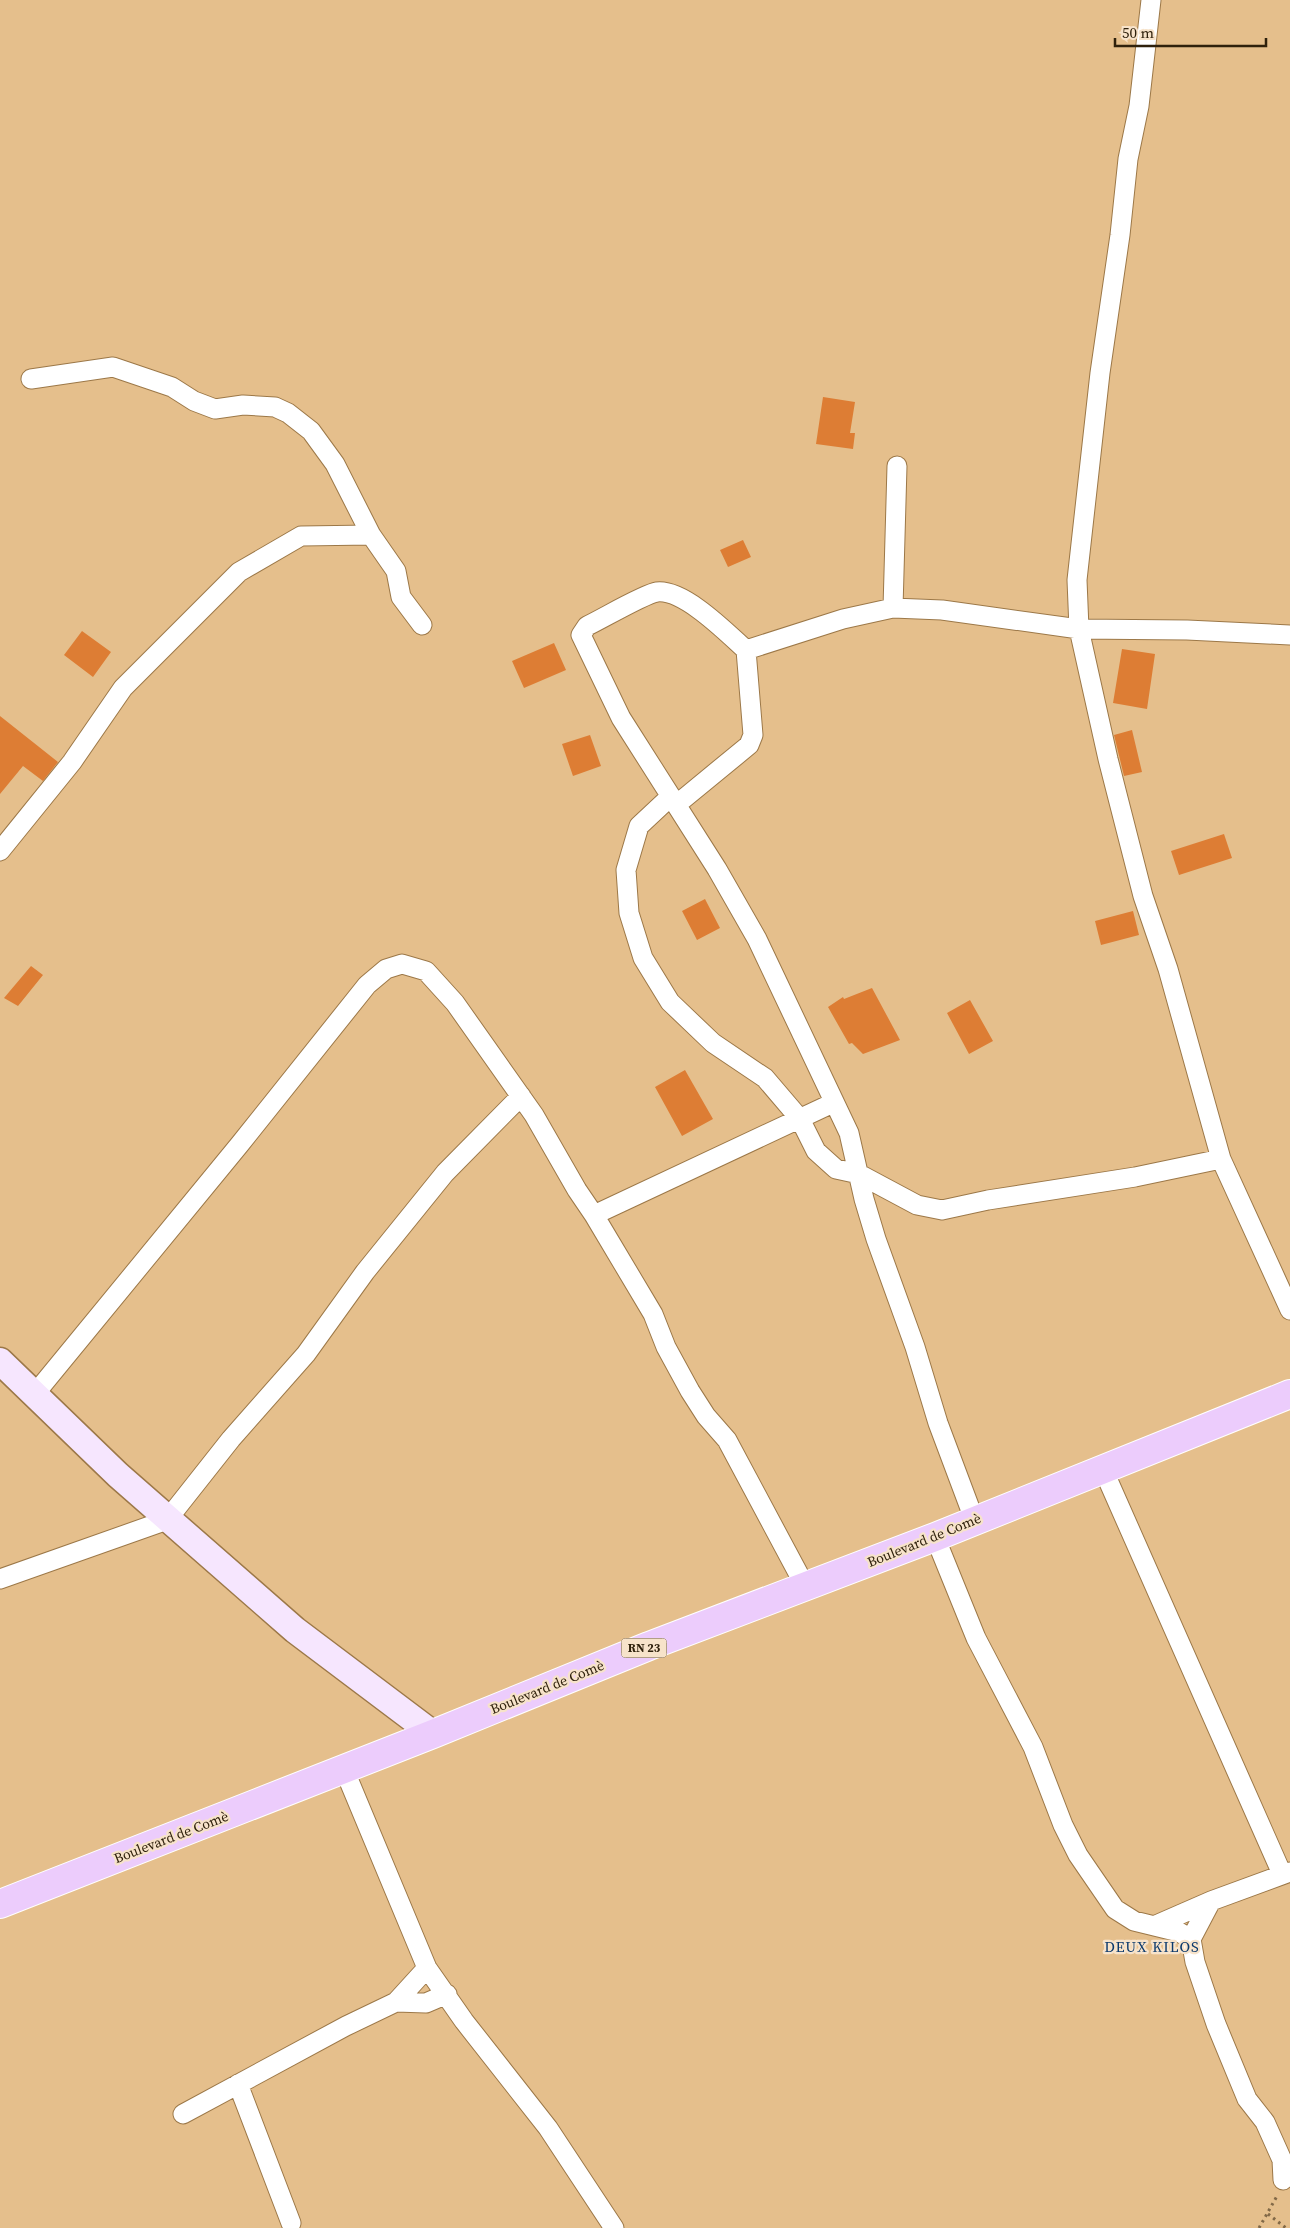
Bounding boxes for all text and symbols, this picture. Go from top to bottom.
scale bar [1115,15,1266,47]
text: 50 m [1122,22,1154,43]
street label: Boulevard de Comè [864,1508,984,1572]
road number: RN 23 [622,1639,666,1658]
street label: Boulevard de Comè [487,1655,607,1719]
street label: Boulevard de Comè [111,1806,231,1868]
district label: DEUX KILOS [1104,1936,1200,1957]

